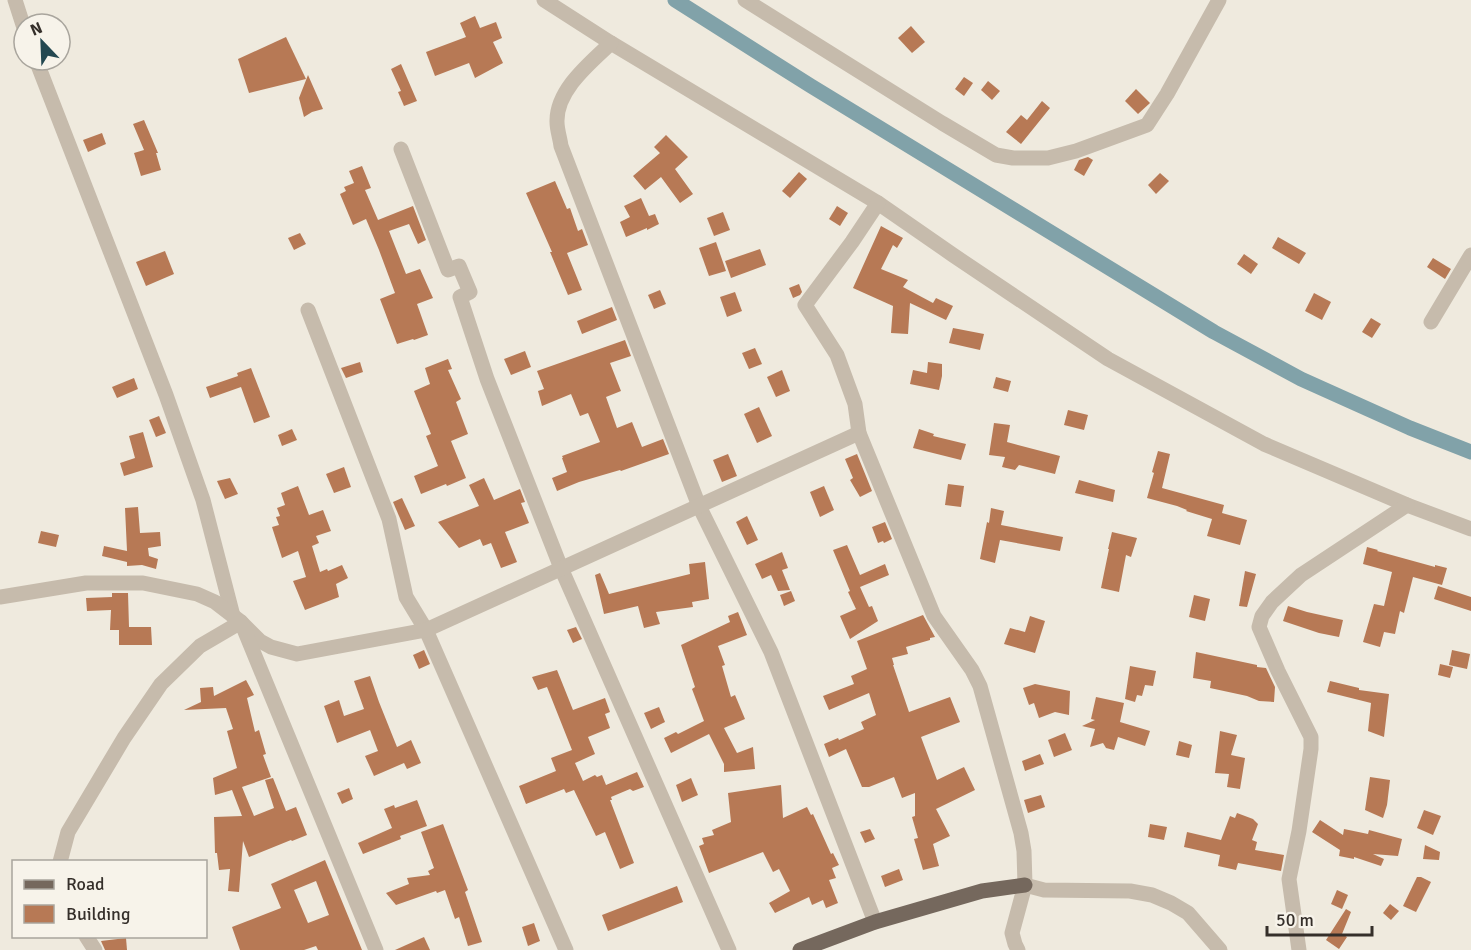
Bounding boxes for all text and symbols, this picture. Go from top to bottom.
north arrow [12,12,72,72]
text: N [27,18,46,40]
legend [12,860,207,938]
text: Road [66,873,105,895]
scale bar [1267,899,1372,937]
text: Building [66,903,130,925]
text: 50 m [1276,909,1314,931]

